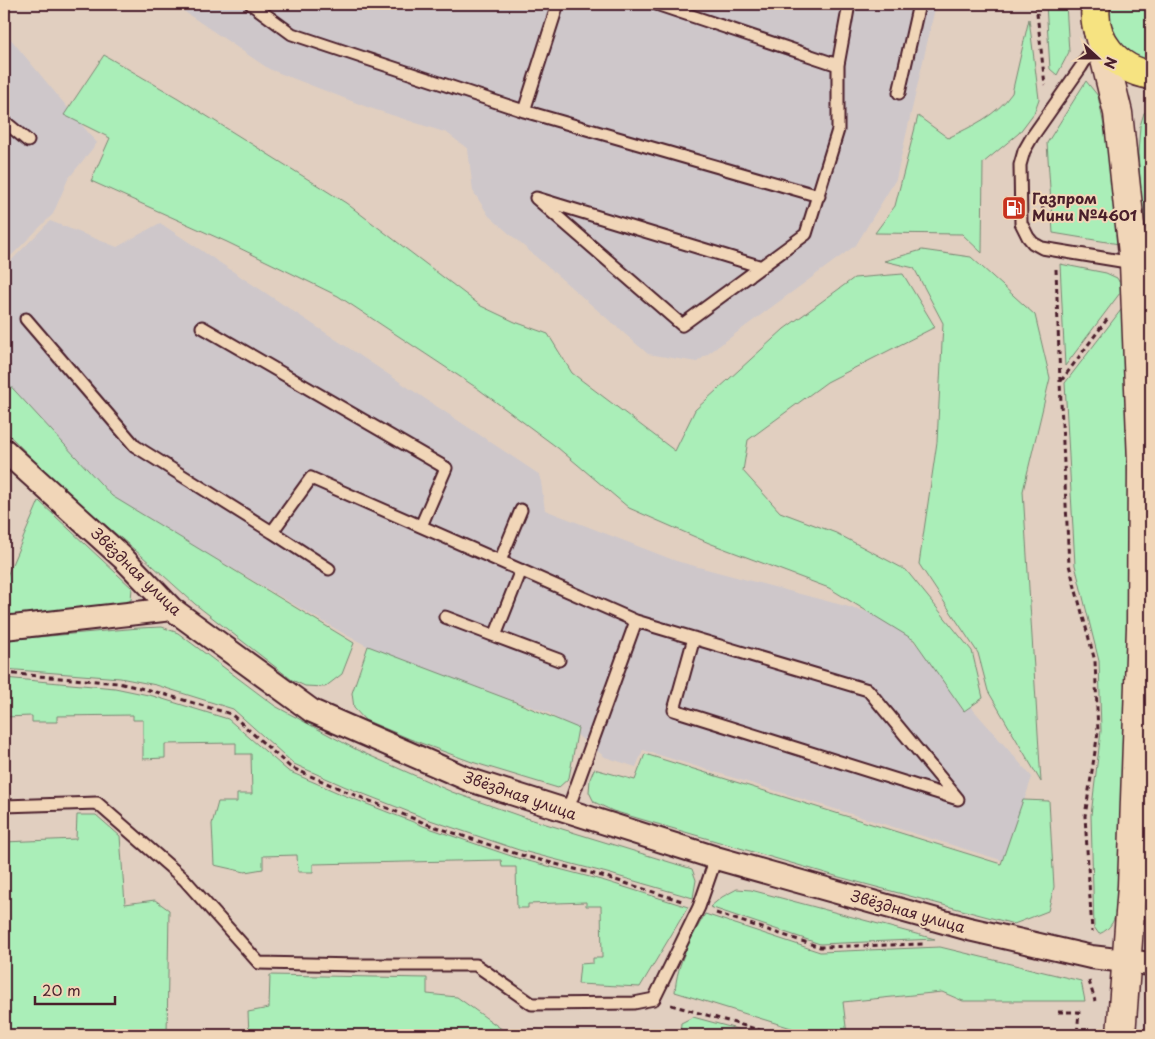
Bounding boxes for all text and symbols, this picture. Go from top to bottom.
north arrow [1072,32,1122,82]
text: N [1099,54,1122,72]
place label: Газпром Мини №4601 [1032,186,1137,226]
fuel station icon: Газпром Мини №4601 [1001,195,1027,221]
street label: Звёздная улица [87,522,188,621]
street label: Звёздная улица [461,764,581,825]
street label: Звёздная улица [848,883,969,938]
scale bar [35,974,115,1006]
text: 20 m [42,978,81,1001]

